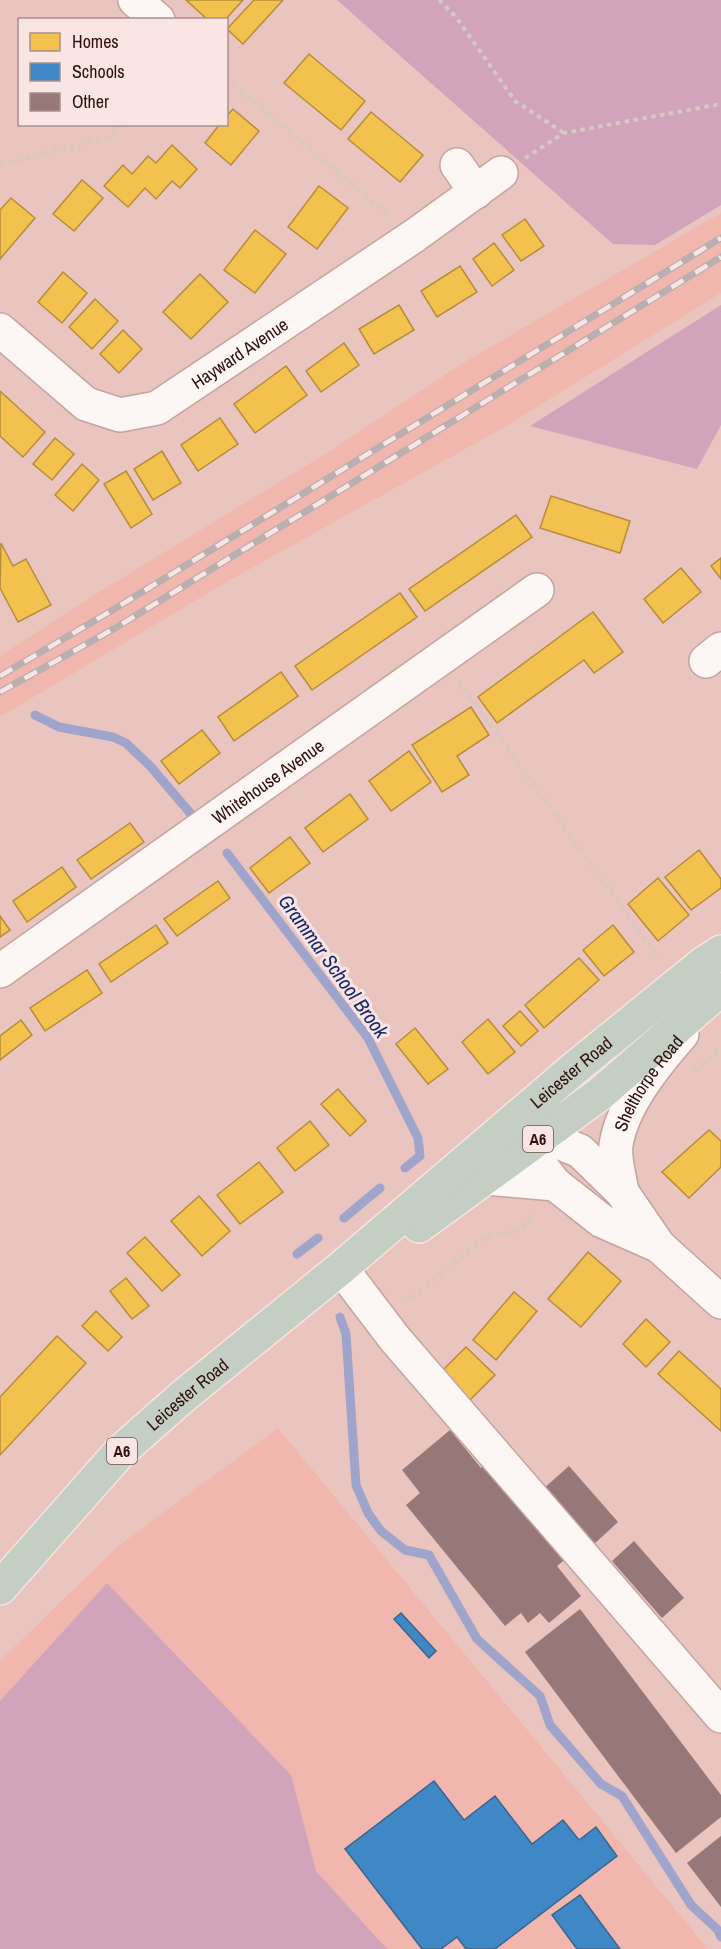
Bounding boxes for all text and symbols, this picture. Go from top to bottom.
legend [18,18,228,126]
text: Homes [72,29,119,54]
text: Schools [72,59,125,84]
text: Other [72,89,109,114]
street label: Hayward Avenue [186,311,293,394]
street label: Whitehouse Avenue [206,733,329,830]
water label: Grammar School Brook [273,889,396,1044]
street label: Shelthorpe Road [607,1029,688,1135]
street label: Leicester Road [524,1030,617,1114]
road number: A6 [523,1126,553,1152]
street label: Leicester Road [141,1352,233,1436]
road number: A6 [107,1438,137,1464]

